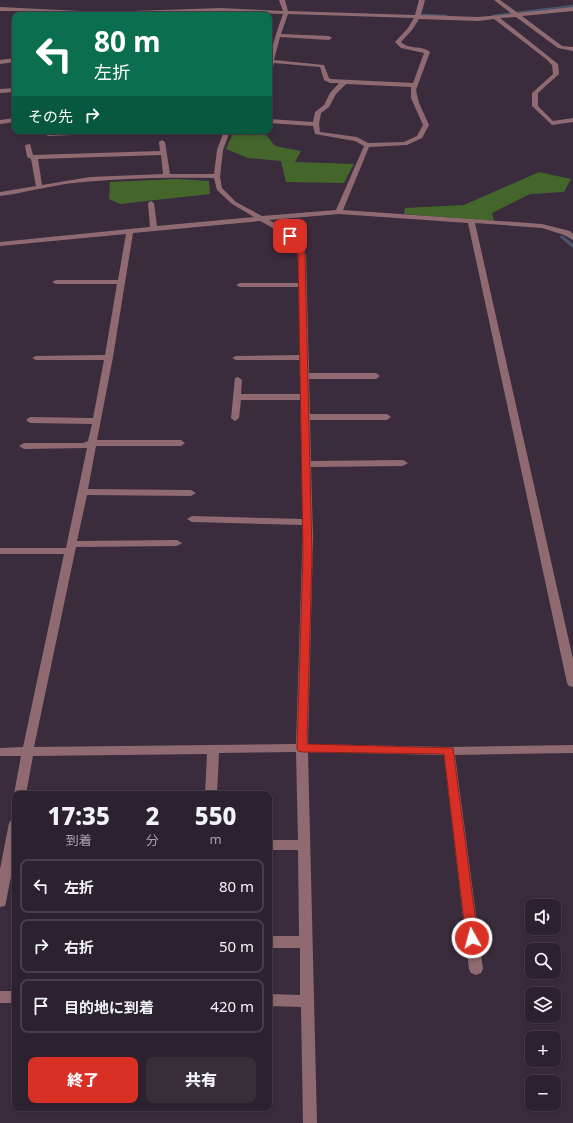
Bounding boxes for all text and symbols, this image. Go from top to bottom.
text: 80 m [94,22,161,60]
icon: left [28,28,80,80]
text: 左折 [94,60,130,84]
icon: right [81,104,103,126]
text: その先 [28,106,73,126]
pin [273,219,307,253]
icon: arrive [279,225,301,247]
text: 17:35 [48,799,110,832]
text: 2 [145,799,159,832]
text: 550 [195,799,236,832]
text: m [210,830,222,848]
text: 到着 [66,831,92,849]
text: 分 [146,831,159,849]
icon: left [30,875,52,897]
text: 80 m [219,876,254,896]
text: 左折 [64,877,94,897]
map controls [525,899,561,1111]
button: sound [525,899,561,935]
position arrow [451,917,493,959]
icon: right [30,935,52,957]
text: 50 m [219,936,254,956]
text: 右折 [64,937,94,957]
button: search [525,943,561,979]
button: layers [525,987,561,1023]
icon: arrive [30,995,52,1017]
text: 420 m [210,996,254,1016]
text: 目的地に到着 [64,997,154,1017]
button: + [525,1031,561,1067]
button: 終了 [28,1057,138,1103]
button: 共有 [146,1057,256,1103]
button: − [525,1075,561,1111]

